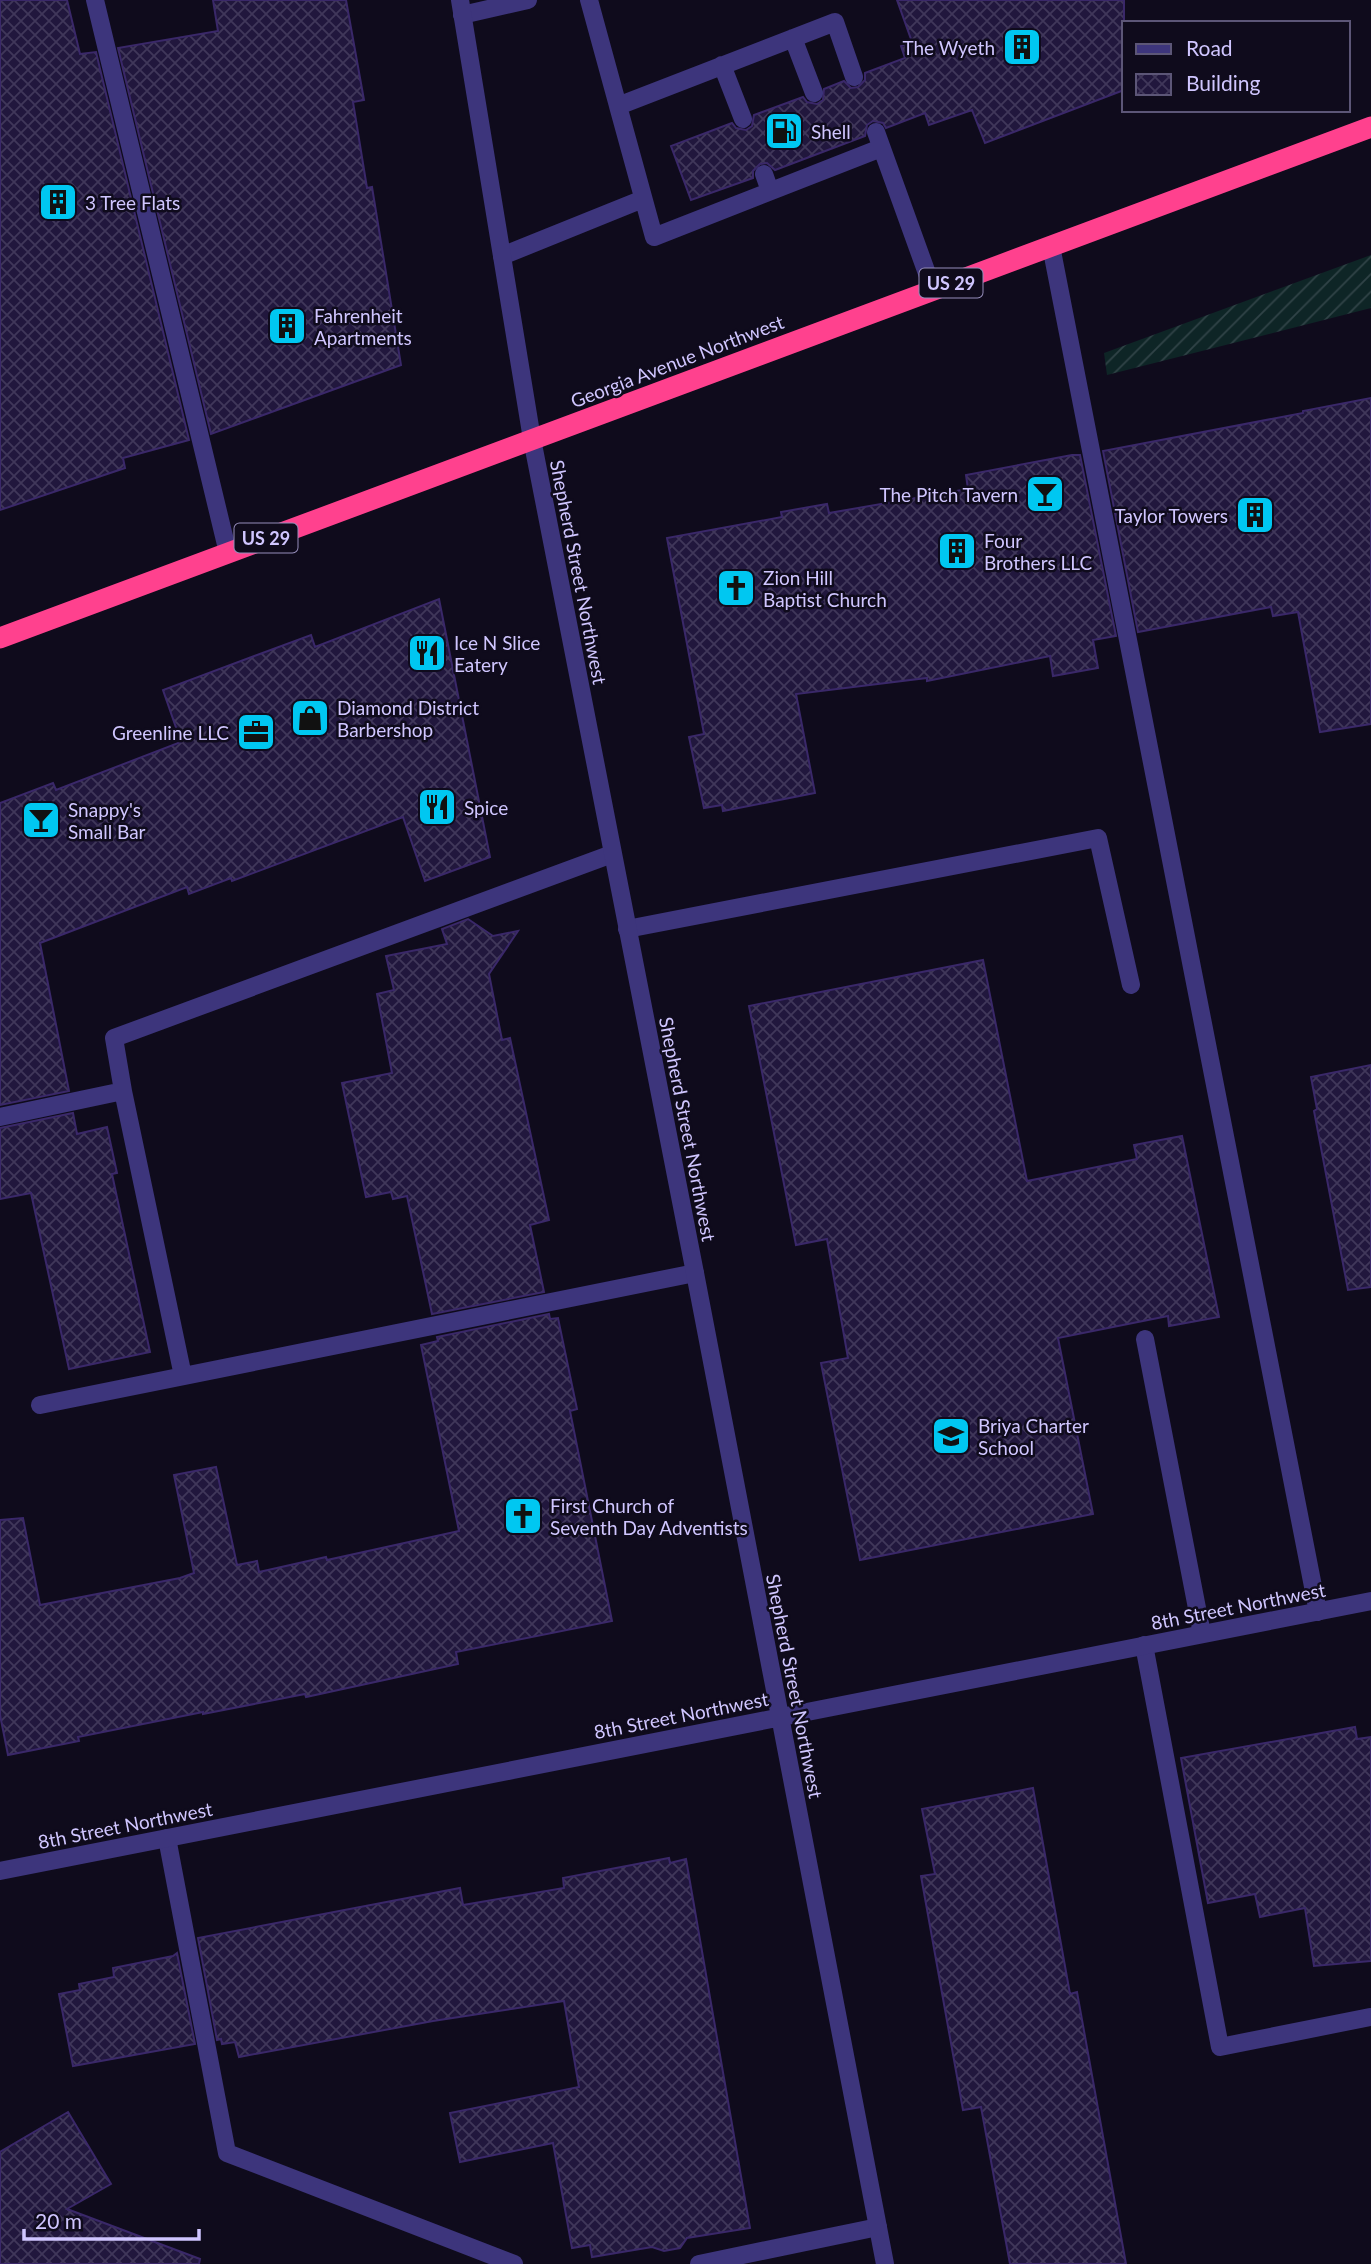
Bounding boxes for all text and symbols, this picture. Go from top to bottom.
legend [1122,21,1350,112]
building icon: The Wyeth [1001,26,1043,68]
text: Road [1186,35,1233,60]
place label: The Wyeth [902,36,995,59]
text: Building [1186,70,1261,95]
fuel station icon: Shell [763,110,805,152]
place label: Shell [811,120,851,143]
building icon: 3 Tree Flats [37,181,79,223]
place label: 3 Tree Flats [85,191,180,214]
road number: US 29 [920,268,982,298]
place label: Fahrenheit Apartments [314,304,412,349]
building icon: Fahrenheit Apartments [266,305,308,347]
street label: Georgia Avenue Northwest [567,310,787,412]
street label: Shepherd Street Northwest [546,458,612,686]
bar icon: The Pitch Tavern [1024,473,1066,515]
place label: The Pitch Tavern [879,483,1018,506]
building icon: Taylor Towers [1234,494,1276,536]
place label: Taylor Towers [1114,504,1228,527]
road number: US 29 [234,524,298,552]
place label: Four Brothers LLC [984,529,1092,574]
building icon: Four Brothers LLC [936,530,978,572]
place label: Zion Hill Baptist Church [763,566,887,611]
church icon: Zion Hill Baptist Church [715,567,757,609]
place label: Ice N Slice Eatery [454,631,540,676]
restaurant icon: Ice N Slice Eatery [406,632,448,674]
place label: Diamond District Barbershop [337,696,479,741]
shop icon: Diamond District Barbershop [289,697,331,739]
office icon: Greenline LLC [235,711,277,753]
place label: Greenline LLC [112,721,229,744]
restaurant icon: Spice [416,786,458,828]
place label: Spice [464,796,508,819]
place label: Snappy's Small Bar [68,798,146,843]
bar icon: Snappy's Small Bar [20,799,62,841]
street label: Shepherd Street Northwest [655,1015,721,1243]
place label: Briya Charter School [978,1414,1089,1459]
school or university icon: Briya Charter School [930,1415,972,1457]
place label: First Church of Seventh Day Adventists [550,1494,748,1539]
church icon: First Church of Seventh Day Adventists [502,1495,544,1537]
street label: Shepherd Street Northwest [762,1572,828,1800]
street label: 8th Street Northwest [1149,1578,1327,1634]
street label: 8th Street Northwest [592,1687,770,1743]
street label: 8th Street Northwest [36,1797,214,1853]
scale bar [24,2198,200,2242]
text: 20 m [35,2208,82,2233]

